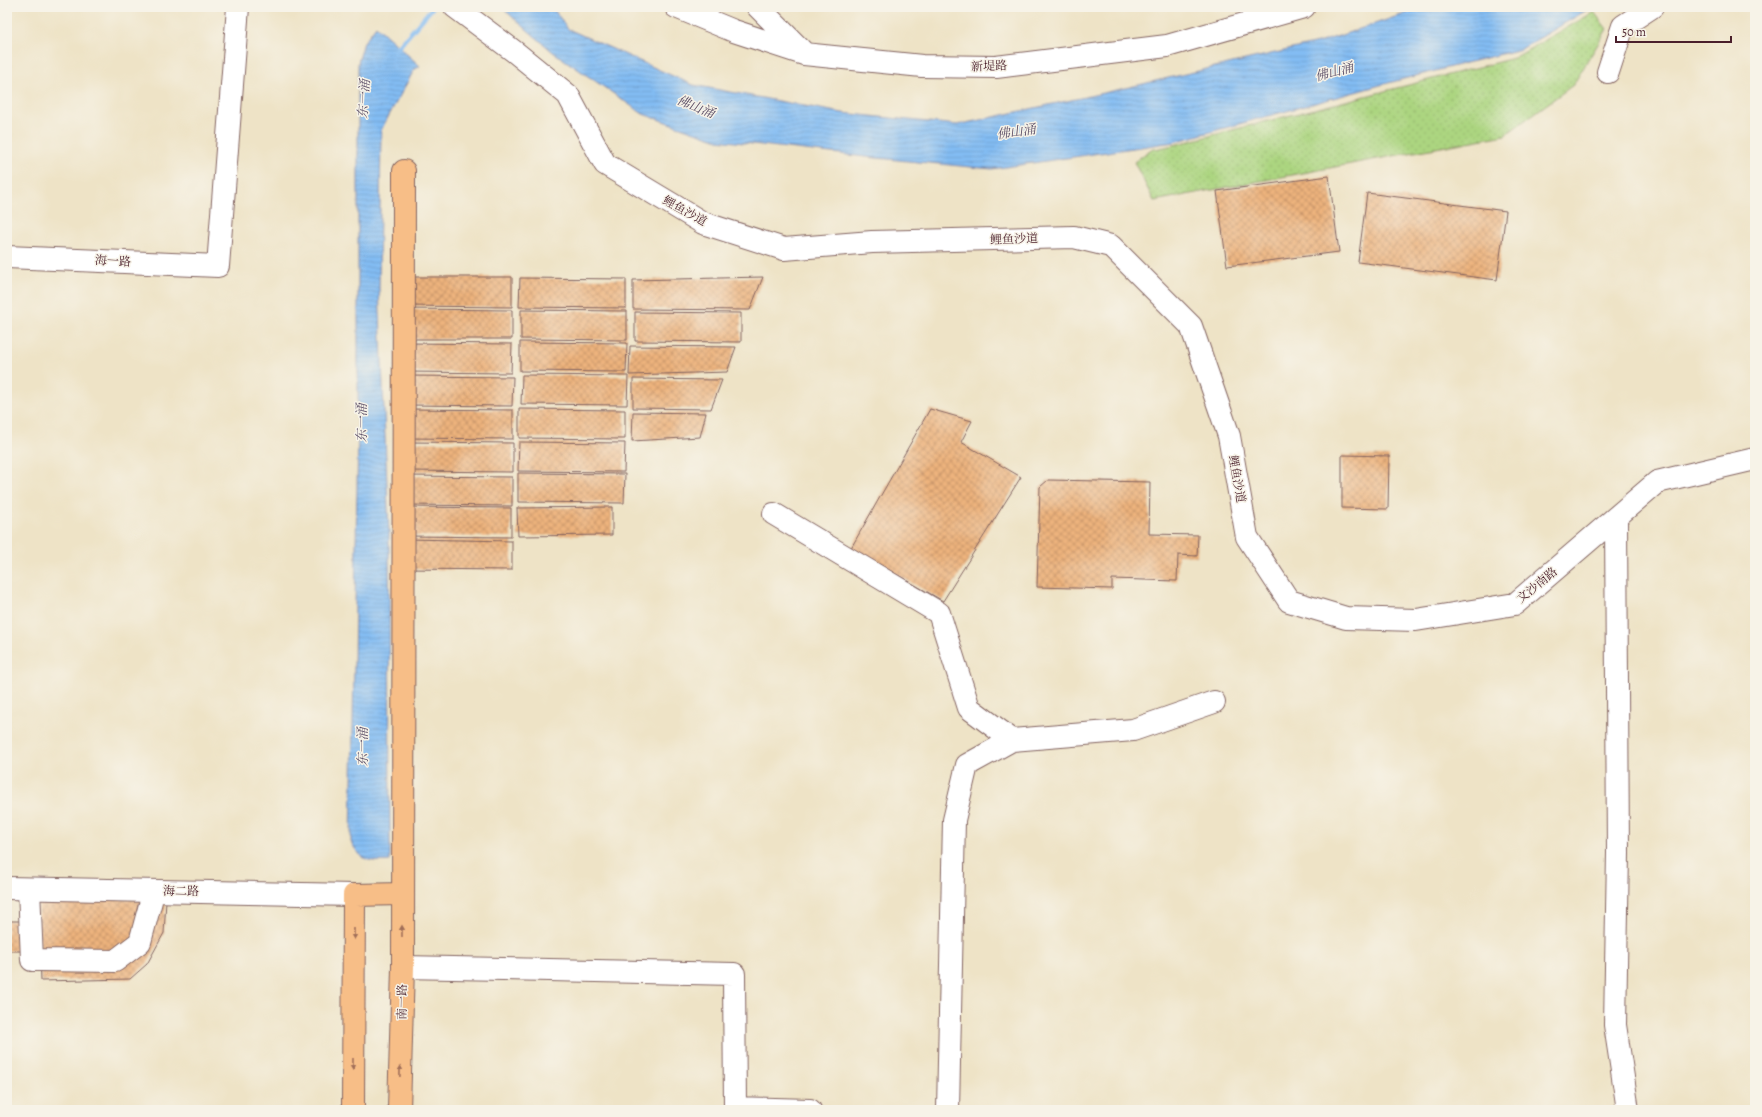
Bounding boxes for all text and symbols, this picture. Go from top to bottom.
scale bar [1616,18,1731,44]
text: 50 m [1622,24,1646,40]
street label: 新堤路 [971,57,1007,75]
water label: 佛山涌 [1313,58,1357,85]
water label: 东一涌 [354,77,373,119]
water label: 佛山涌 [675,91,719,122]
water label: 佛山涌 [996,120,1039,143]
street label: 鲤鱼沙道 [660,192,710,230]
street label: 鲤鱼沙道 [990,230,1038,248]
street label: 海一路 [95,252,131,270]
water label: 东一涌 [353,402,370,443]
street label: 鲤鱼沙道 [1225,454,1249,504]
street label: 文沙南路 [1513,564,1561,606]
water label: 东一涌 [354,726,371,767]
street label: 海二路 [163,883,199,899]
one-way arrow [399,924,405,937]
one-way arrow [351,928,357,941]
street label: 南一路 [394,984,410,1020]
one-way arrow [350,1058,356,1071]
one-way arrow [397,1064,403,1077]

